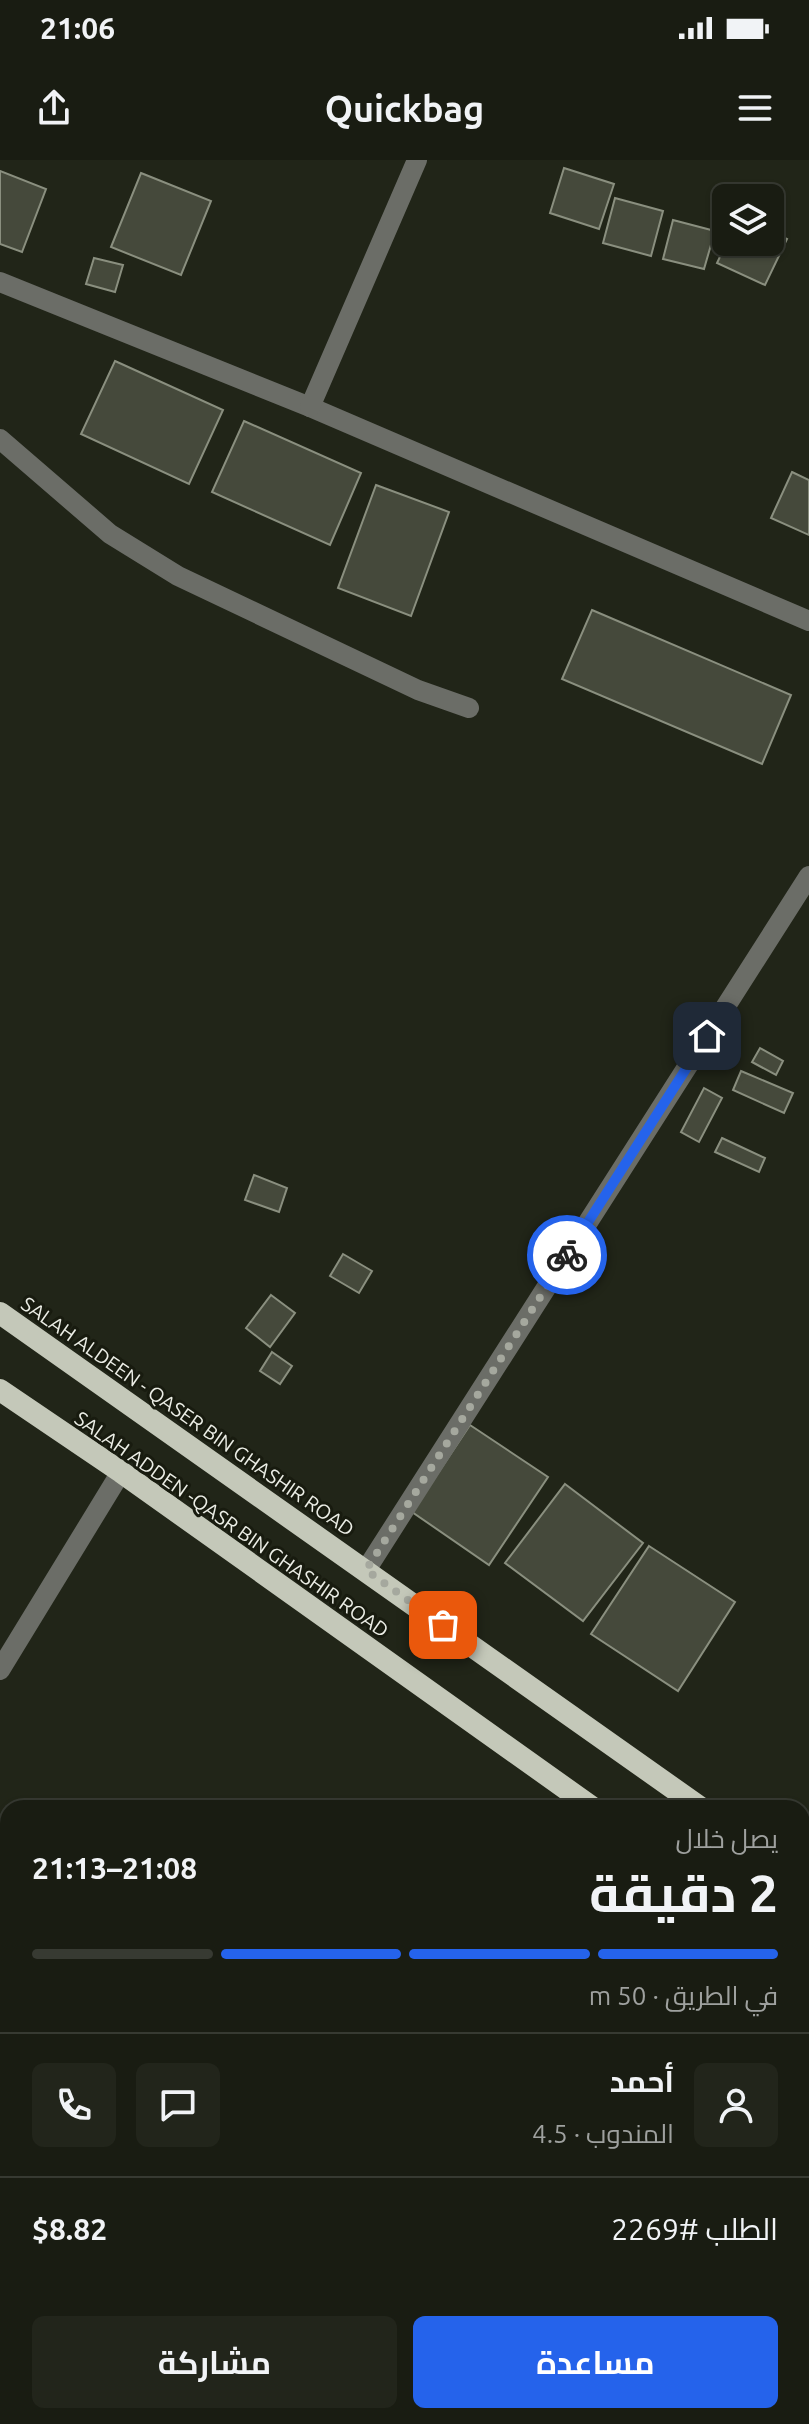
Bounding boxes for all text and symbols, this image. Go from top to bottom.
text: 21:06 [40,11,115,45]
icon: share [32,86,76,130]
icon: menu [733,86,777,130]
text: Quickbag [325,88,484,129]
map controls [712,184,784,256]
button: layers [712,184,784,256]
pin [673,1002,741,1070]
icon: home [685,1014,729,1058]
courier [527,1215,607,1295]
icon: bike [545,1233,589,1277]
street label: SALAH ALDEEN - QASER BIN GHASHIR ROAD [17,1292,359,1540]
street label: SALAH ADDEN -QASR BIN GHASHIR ROAD [71,1406,393,1642]
pin [409,1591,477,1659]
icon: bag [421,1603,465,1647]
text: يصل خلال [676,1824,778,1853]
text: 21:08–21:13 [32,1851,197,1885]
text: 2 دقيقة [589,1864,778,1922]
text: في الطريق · 50 m [589,1981,778,2010]
button: phone [32,2063,116,2147]
button: chat [136,2063,220,2147]
button: person [694,2063,778,2147]
text: أحمد [610,2064,674,2098]
text: المندوب · 4.5 [532,2119,674,2148]
text: $8.82 [32,2212,107,2246]
text: الطلب #2269 [611,2212,778,2246]
button: مشاركة [32,2316,397,2408]
button: مساعدة [413,2316,778,2408]

